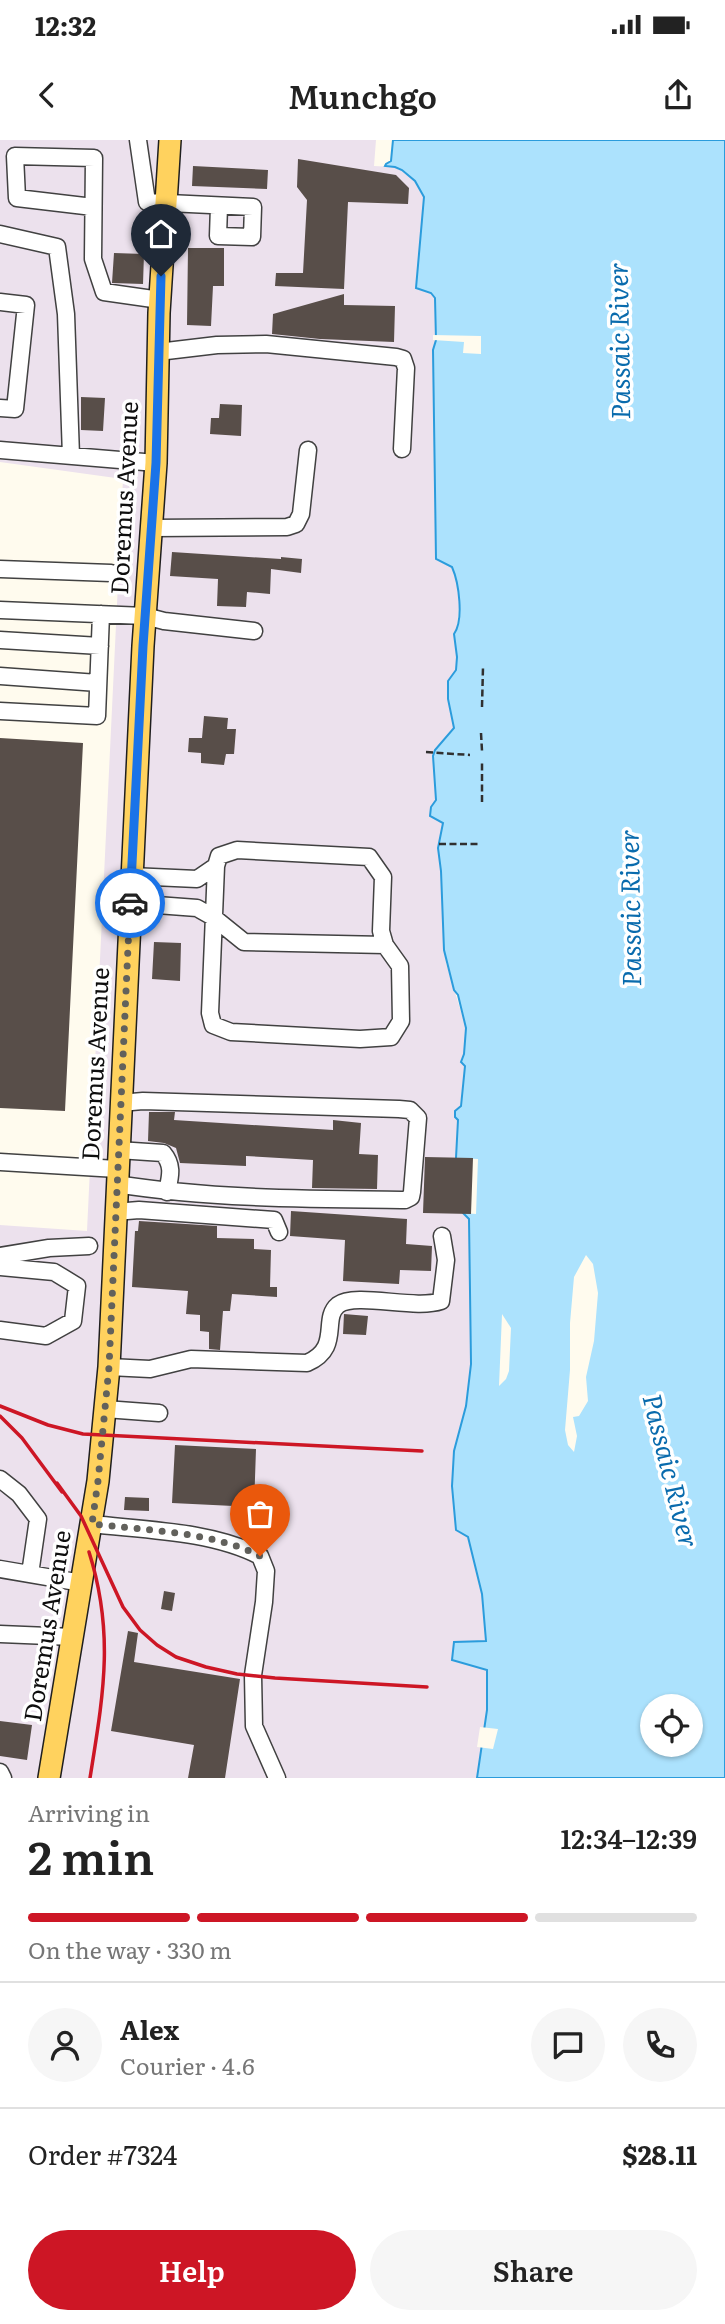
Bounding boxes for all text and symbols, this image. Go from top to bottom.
text: 12:32 [35,5,96,44]
text: Munchgo [288,71,437,119]
icon: back [28,76,66,114]
icon: share [659,76,697,114]
pin [131,204,191,276]
icon: home [142,215,180,253]
water label: Passaic River [597,262,638,420]
street label: Doremus Avenue [100,400,145,595]
water label: Passaic River [608,829,649,987]
courier [95,868,165,938]
icon: car [111,884,149,922]
street label: Doremus Avenue [71,966,116,1161]
water label: Passaic River [634,1389,710,1551]
pin [230,1484,290,1556]
icon: bag [241,1495,279,1533]
street label: Doremus Avenue [13,1527,78,1724]
map controls [640,1694,703,1757]
button: locate [640,1694,703,1757]
text: Arriving in [28,1795,150,1829]
text: 12:34–12:39 [560,1818,697,1857]
text: 2 min [28,1821,154,1889]
text: On the way · 330 m [28,1932,231,1966]
button: person [28,2008,102,2082]
button: chat [531,2008,605,2082]
button: phone [623,2008,697,2082]
text: Alex [120,2009,179,2048]
text: Courier · 4.6 [120,2048,255,2082]
text: Order #7324 [28,2134,177,2173]
text: $28.11 [622,2134,697,2173]
button: Help [28,2230,356,2310]
button: Share [370,2230,697,2310]

